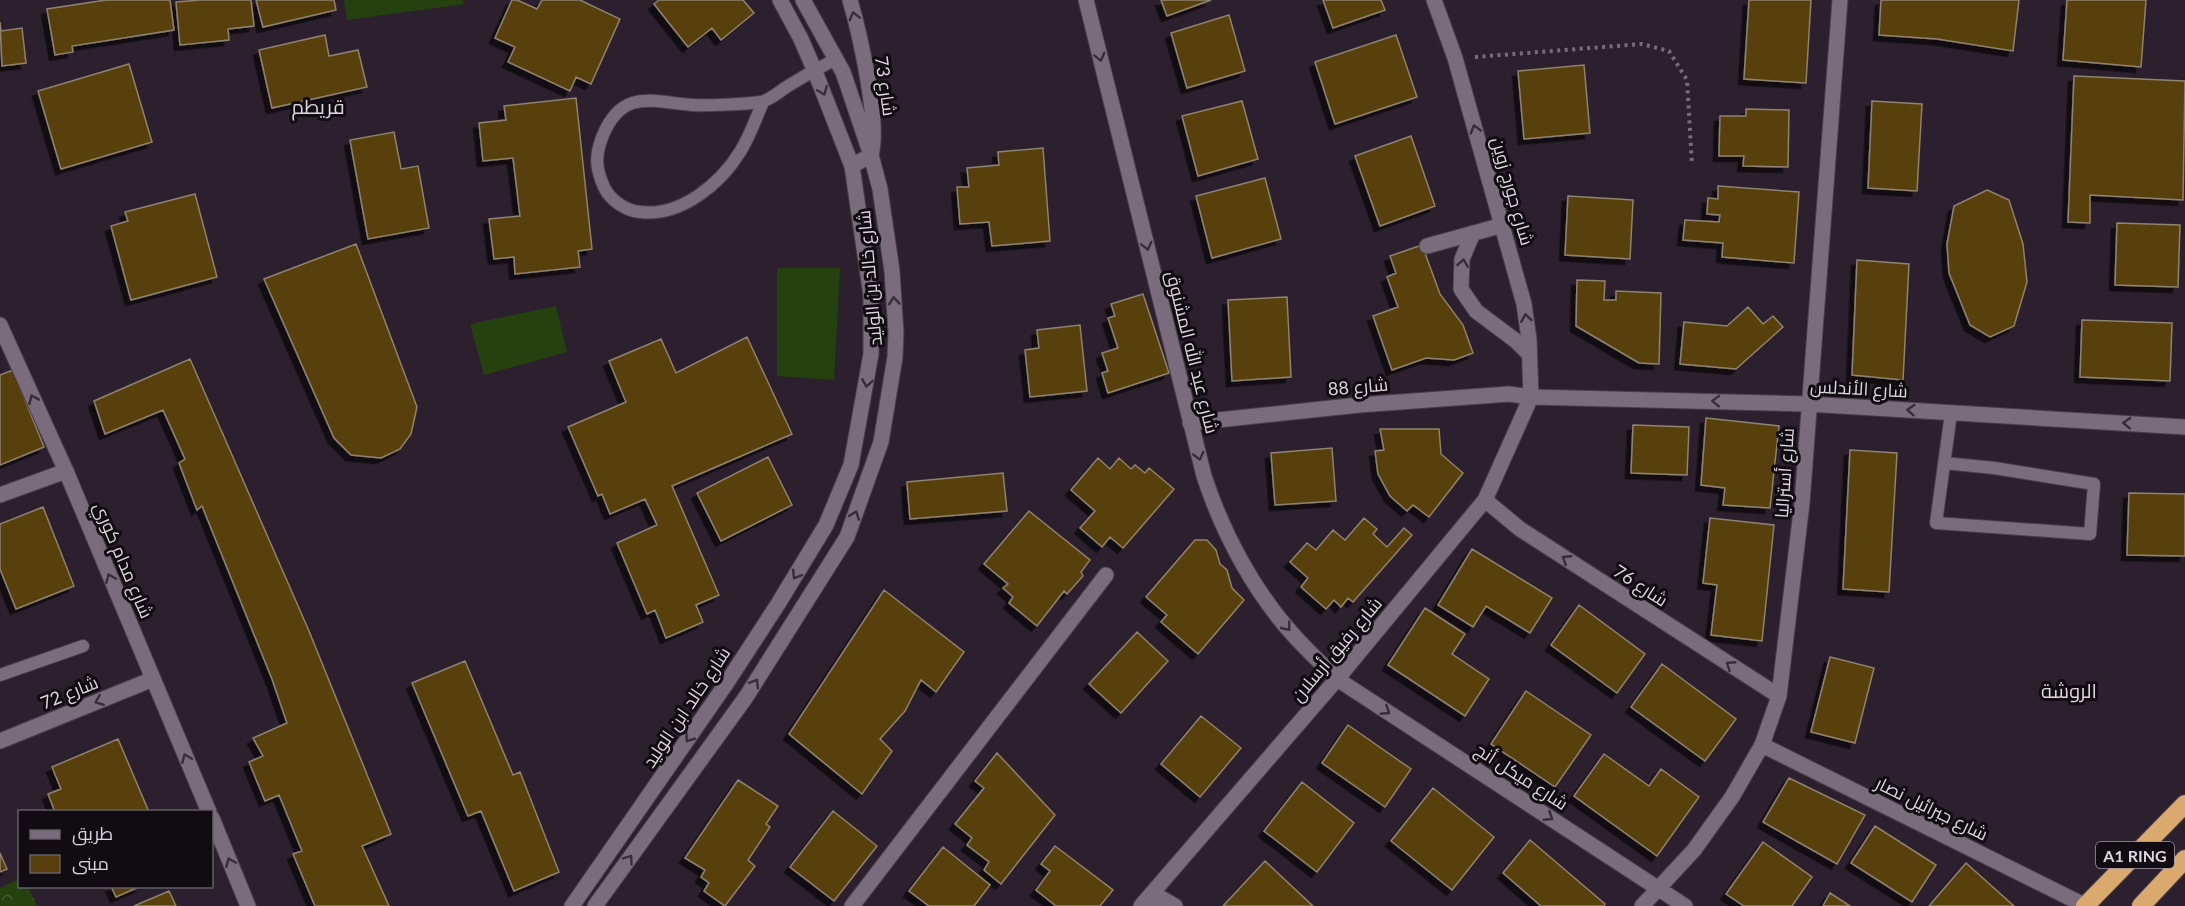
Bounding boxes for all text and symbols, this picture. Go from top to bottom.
one-way arrow [849,11,862,21]
one-way arrow [1092,52,1105,62]
street label: شارع 73 [869,55,901,118]
one-way arrow [816,84,828,95]
district label: قريطم [291,94,345,121]
one-way arrow [1470,124,1482,135]
street label: شارع جورج زوين [1485,134,1539,248]
street label: شارع خالد بن الوليد [852,209,888,347]
one-way arrow [1139,241,1152,251]
one-way arrow [1457,258,1469,268]
street label: شارع عبد الله المشنوق [1160,268,1224,436]
one-way arrow [888,296,901,305]
one-way arrow [1520,313,1533,323]
street label: شارع 88 [1327,372,1389,402]
street label: شارع الأندلس [1810,374,1908,404]
one-way arrow [861,379,873,388]
one-way arrow [28,394,40,405]
one-way arrow [1712,394,1721,407]
one-way arrow [1906,404,1916,417]
one-way arrow [2122,417,2131,430]
street label: شارع أستراليا [1770,427,1800,519]
one-way arrow [1191,451,1204,461]
street label: شارع مدام كوري [86,499,158,623]
one-way arrow [847,510,860,521]
one-way arrow [1562,555,1573,566]
street label: شارع 76 [1609,559,1672,612]
one-way arrow [791,569,803,579]
one-way arrow [106,573,118,584]
street label: شارع رفيق أرسلان [1286,592,1388,707]
one-way arrow [1280,621,1291,632]
street label: شارع خالد ابن الوليد [637,642,736,773]
one-way arrow [1726,660,1736,672]
street label: شارع 72 [37,670,102,715]
district label: الروشة [2041,678,2097,703]
one-way arrow [747,679,759,689]
one-way arrow [94,694,105,706]
one-way arrow [1380,703,1390,715]
one-way arrow [685,731,696,742]
street label: شارع ميكل أنج [1470,738,1573,816]
one-way arrow [181,753,193,764]
street label: شارع جبرائيل نصار [1870,771,1992,847]
legend [18,810,213,888]
one-way arrow [1543,810,1554,821]
text: طريق [72,822,113,846]
road number: A1 RING [2096,842,2174,868]
text: مبنى [72,852,109,875]
one-way arrow [622,854,633,865]
one-way arrow [225,857,237,868]

